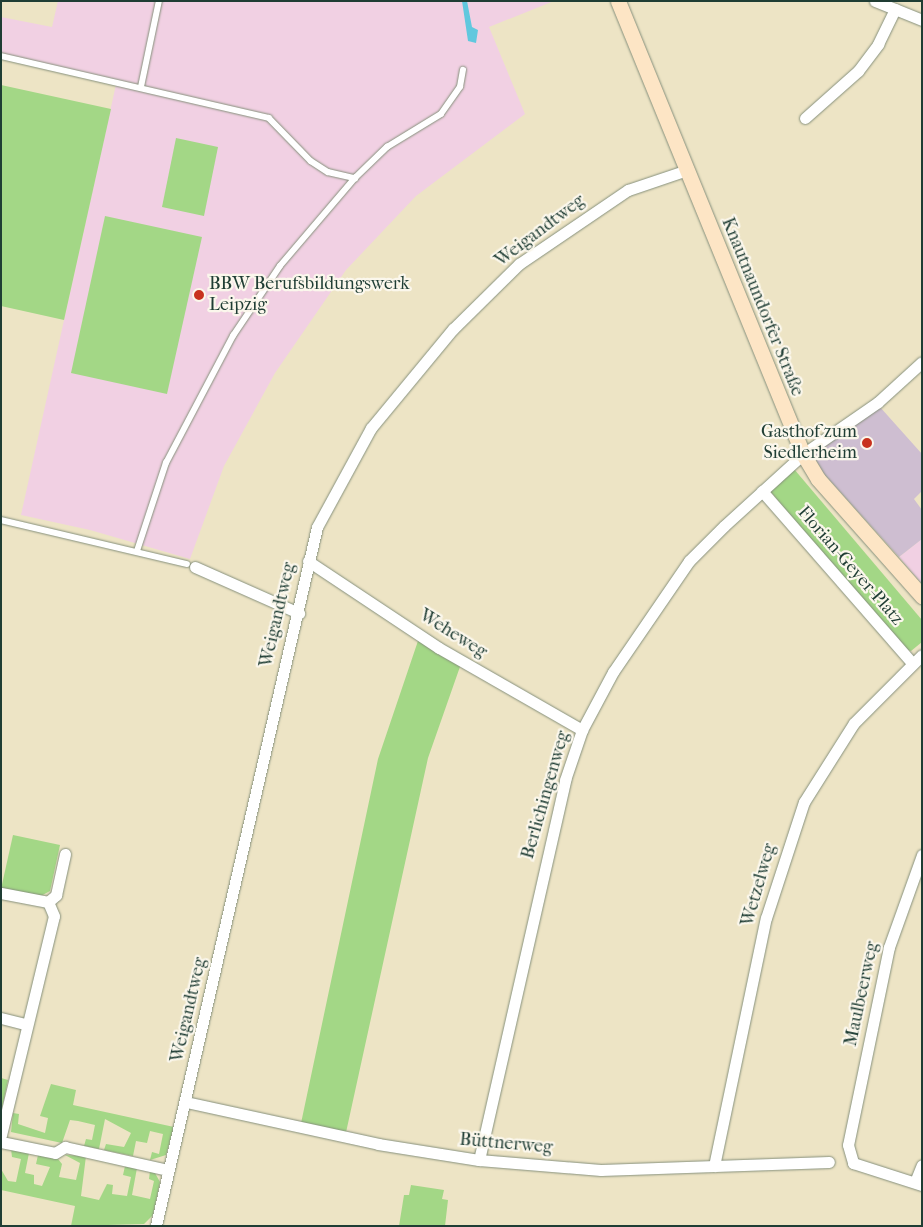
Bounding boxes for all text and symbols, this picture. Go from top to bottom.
street label: Weigandtweg [491,190,589,272]
street label: Knautnaundorfer Straße [716,215,808,399]
place label: BBW Berufsbildungswerk Leipzig [209,274,410,316]
marker: BBW Berufsbildungswerk Leipzig [193,289,205,301]
place label: Gasthof zum Siedlerheim [761,422,857,464]
marker: Gasthof zum Siedlerheim [861,437,873,449]
street label: Florian-Geyer-Platz [793,502,907,630]
street label: Weigandtweg [255,561,301,669]
street label: Weheweg [415,605,491,663]
street label: Berlichingenweg [517,728,575,862]
street label: Wetzelweg [737,841,781,929]
street label: Maulbeerweg [840,940,884,1048]
street label: Weigandtweg [166,956,212,1064]
street label: Büttnerweg [459,1129,553,1159]

